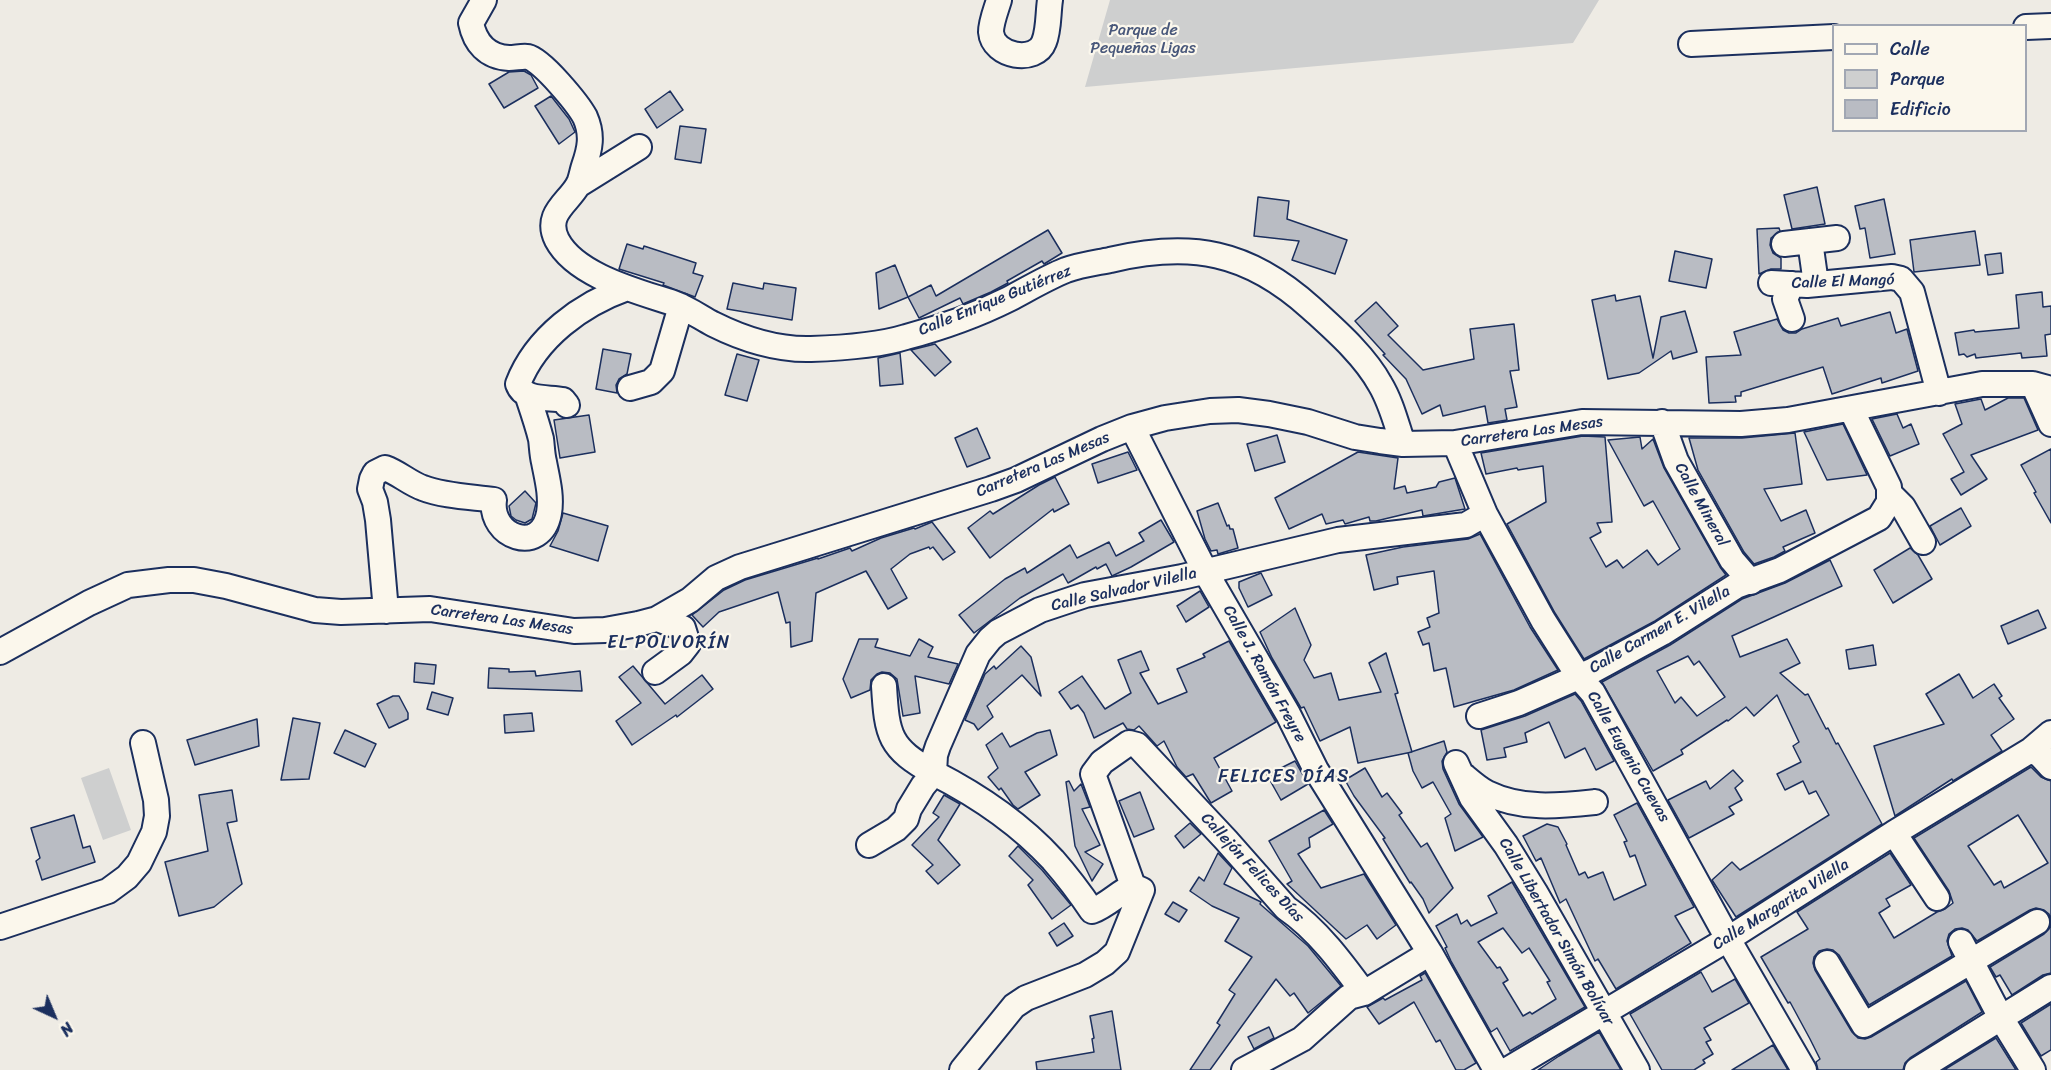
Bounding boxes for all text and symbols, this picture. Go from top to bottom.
park label: Parque de Pequeñas Ligas [1090,21,1196,59]
legend [1832,24,2027,132]
text: Calle [1890,33,1930,65]
text: Parque [1890,63,1944,95]
text: Edificio [1890,93,1951,125]
street label: Calle Enrique Gutiérrez [916,262,1074,340]
street label: Calle El Mangó [1791,271,1895,293]
street label: Carretera Las Mesas [1460,413,1604,451]
street label: Carretera Las Mesas [973,428,1113,502]
street label: Calle Mineral [1670,460,1732,550]
street label: Calle Salvador Vilella [1049,564,1199,616]
street label: Calle Carmen E. Vilella [1586,582,1734,678]
street label: Carretera Las Mesas [430,601,574,639]
street label: Calle J. Ramón Freyre [1218,602,1310,746]
district label: EL POLVORÍN [607,632,731,654]
street label: Calle Eugenio Cuevas [1583,688,1673,826]
district label: FELICES DÍAS [1219,766,1349,788]
street label: Callejón Felices Días [1196,809,1308,927]
street label: Calle Libertador Simón Bolívar [1494,835,1618,1029]
street label: Calle Margarita Vilella [1709,855,1853,955]
north arrow [24,986,84,1046]
text: N [53,1015,81,1044]

